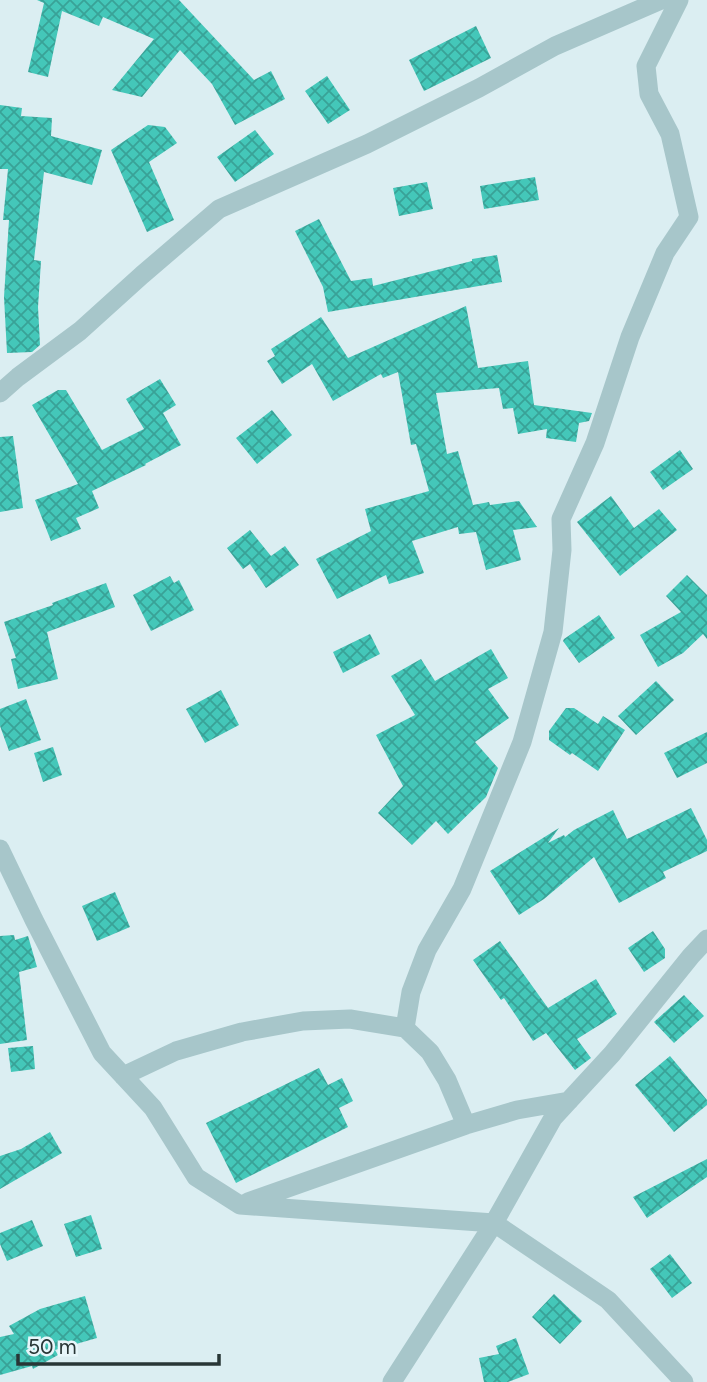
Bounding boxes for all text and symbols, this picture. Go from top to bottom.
scale bar [18,1322,219,1366]
text: 50 m [28,1334,77,1359]

